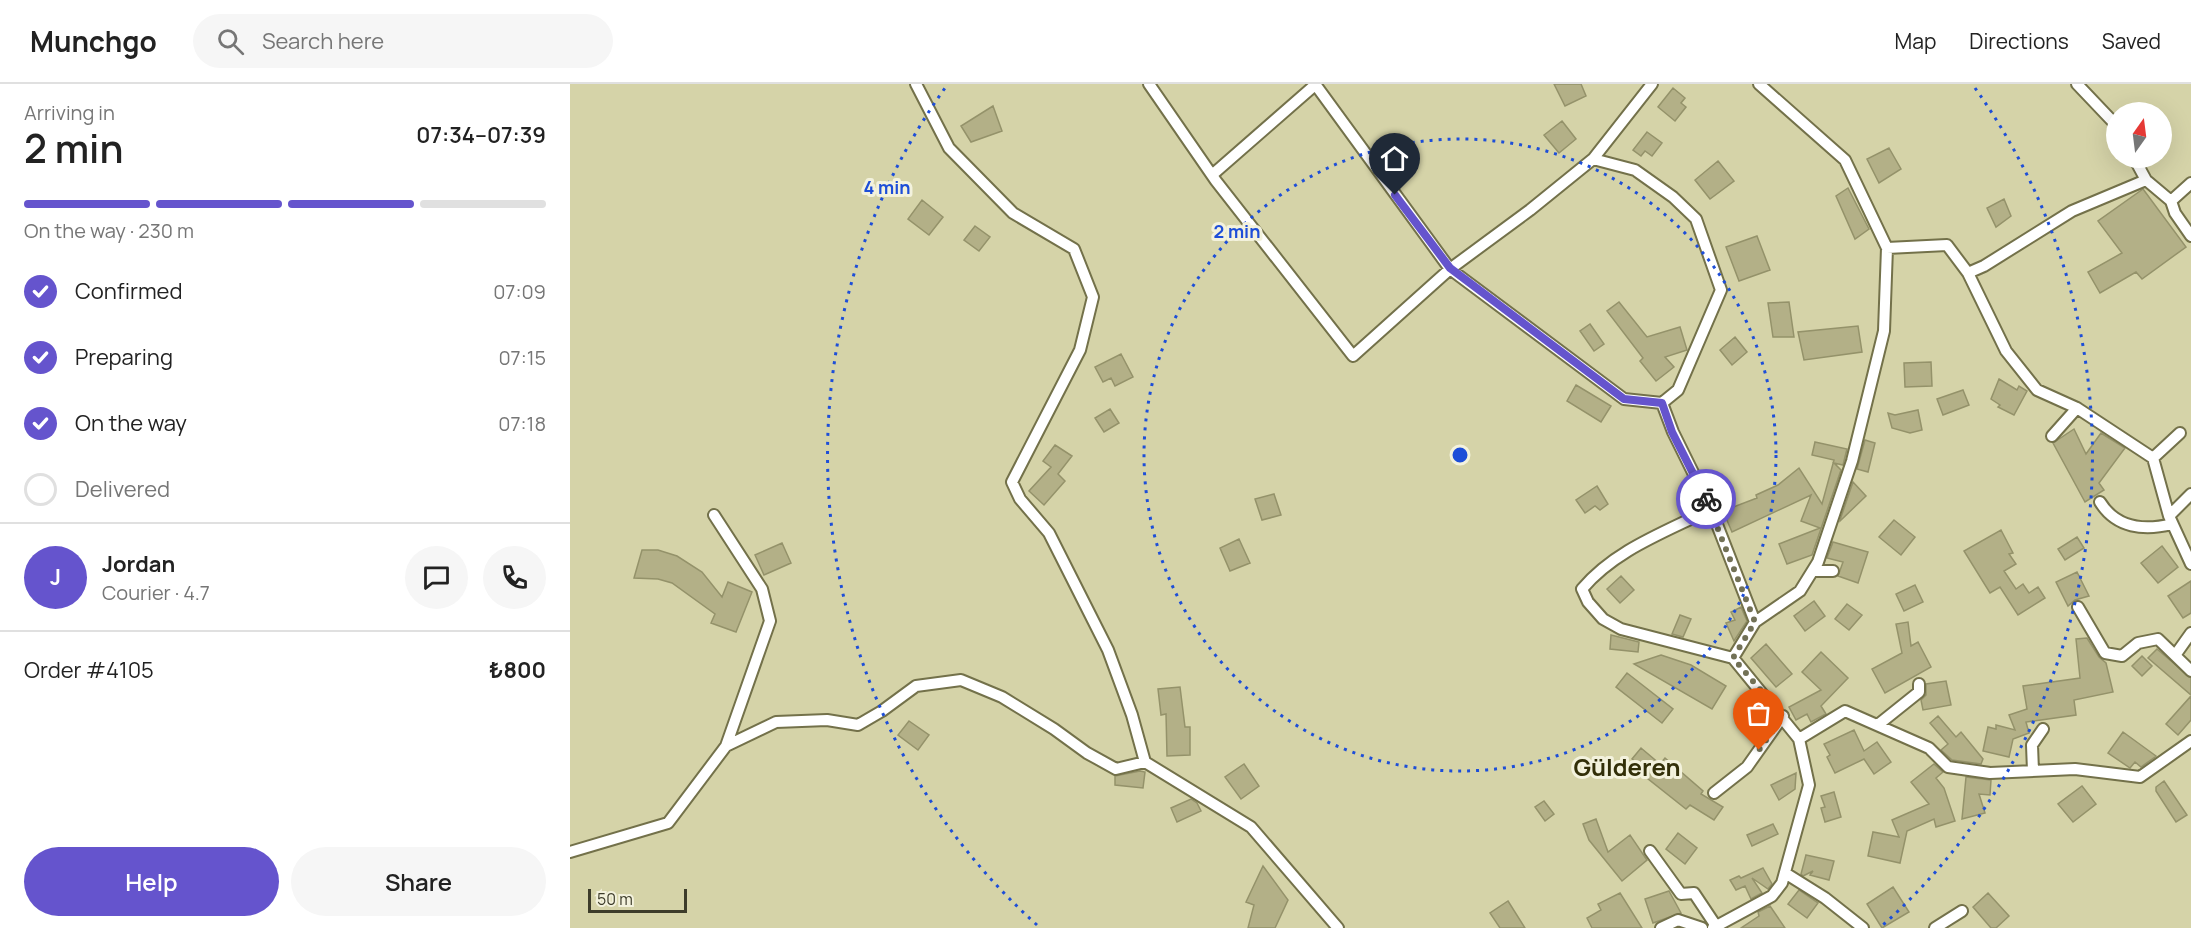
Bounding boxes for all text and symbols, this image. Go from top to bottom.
search box [193,14,613,68]
text: Munchgo [30,22,157,60]
icon: search [214,25,247,58]
text: Search here [262,26,384,56]
text: Map [1895,27,1936,55]
text: Directions [1969,27,2069,55]
text: Saved [2102,27,2161,55]
text: Arriving in [24,99,115,126]
north arrow [2106,102,2172,168]
map controls [2106,102,2172,168]
text: 07:34–07:39 [416,120,546,150]
text: 2 min [24,121,123,175]
pin [1369,133,1420,195]
icon: home [1378,142,1411,175]
text: 4 min [863,175,911,199]
text: On the way · 230 m [24,217,194,244]
text: 2 min [1214,219,1260,243]
icon: check [24,275,57,308]
text: Confirmed [75,276,183,306]
text: 07:09 [493,278,546,305]
icon: check [24,341,57,374]
text: Preparing [75,342,173,372]
text: 07:15 [498,344,546,371]
icon: check [24,407,57,440]
text: On the way [75,408,187,438]
text: 07:18 [498,410,546,437]
centre of rings [1450,445,1470,465]
courier [1676,469,1736,529]
text: Delivered [75,474,170,504]
icon: bike [1690,483,1723,516]
button: chat [405,546,468,609]
button: phone [483,546,546,609]
text: Jordan [102,549,175,579]
text: J [50,562,61,592]
text: Courier · 4.7 [102,579,210,606]
text: Order #4105 [24,655,154,685]
text: ₺800 [489,655,546,685]
pin [1733,688,1784,750]
icon: bag [1742,697,1775,730]
district label: Gülderen [1573,750,1681,783]
button: Help [24,847,279,916]
button: Share [291,847,546,916]
scale bar [588,886,687,914]
text: 50 m [597,888,633,910]

